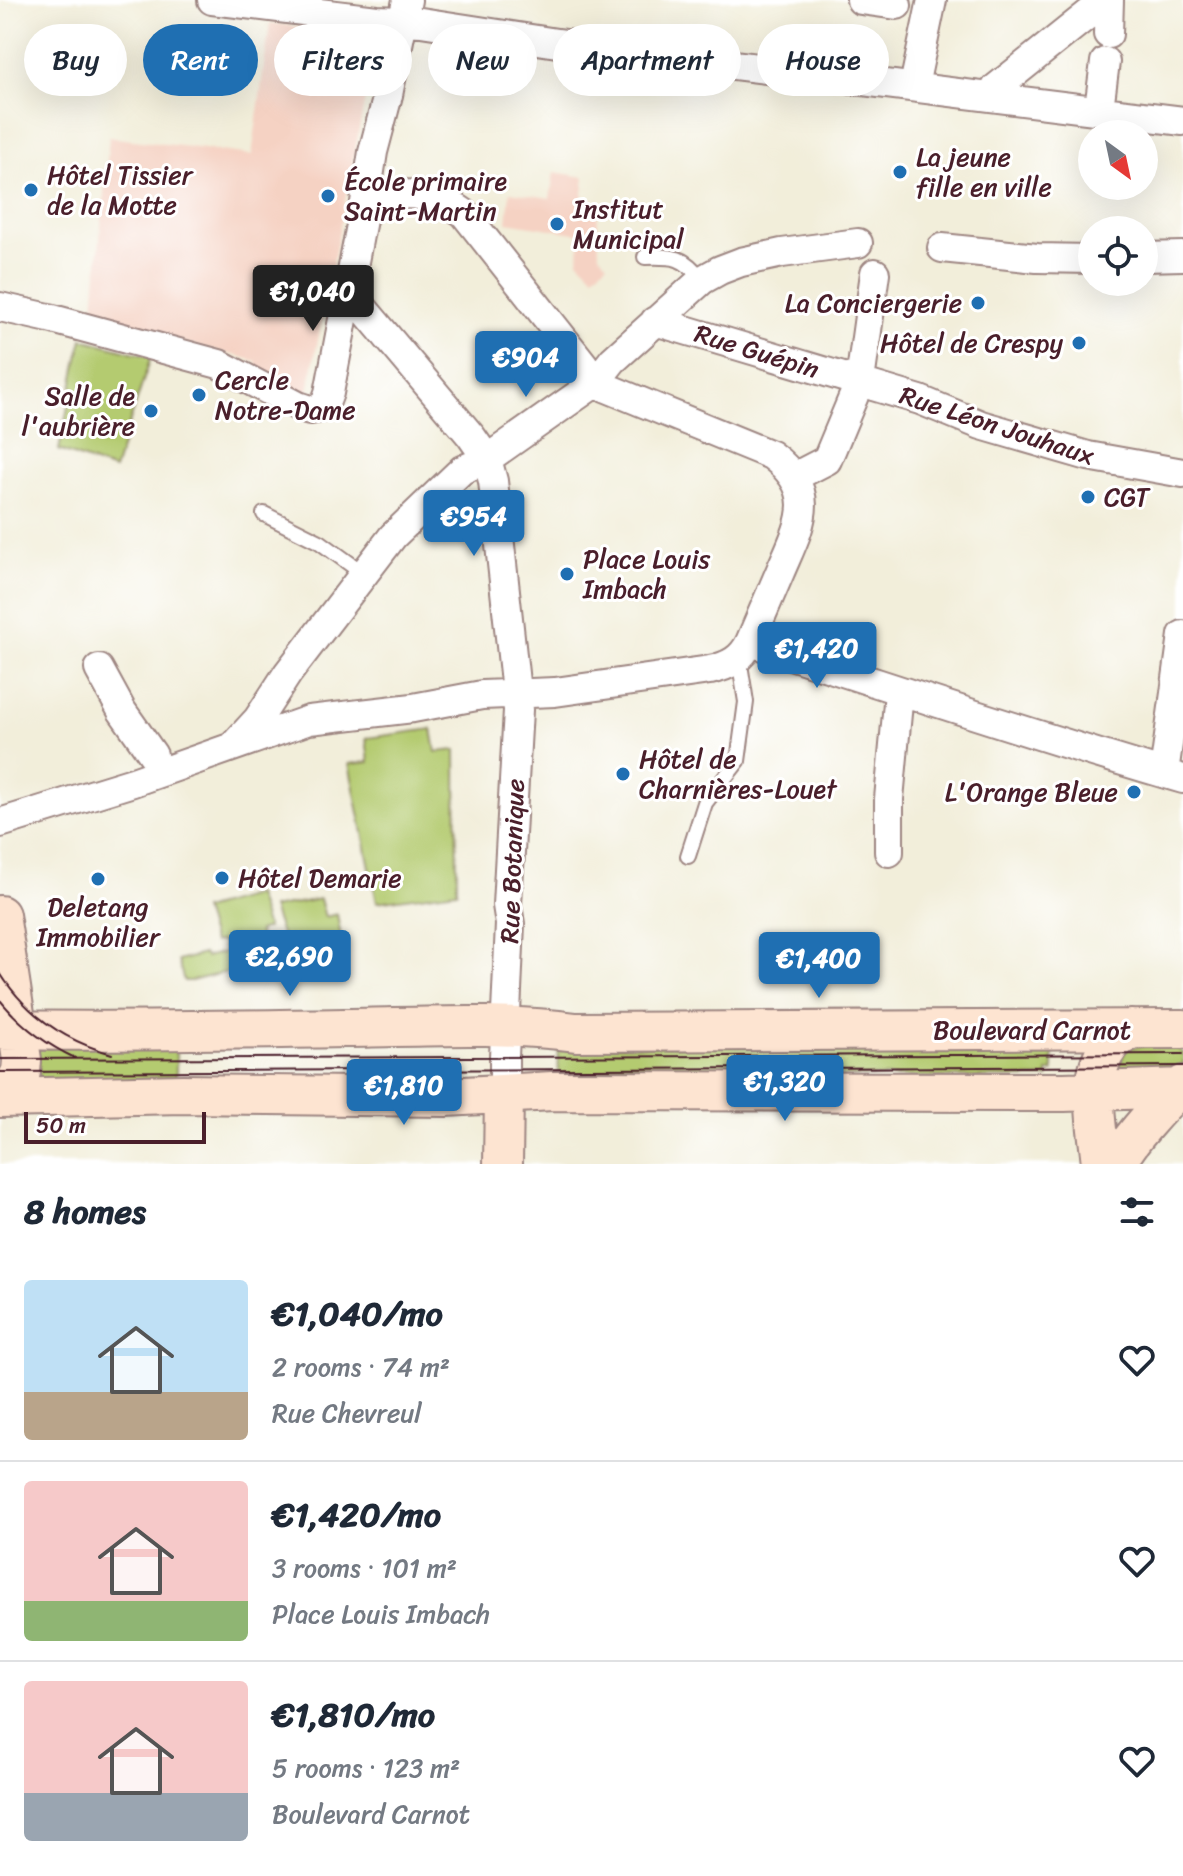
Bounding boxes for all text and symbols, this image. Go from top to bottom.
chip: Buy [24,24,127,96]
chip: Rent [143,24,258,96]
chip: Filters [274,24,412,96]
chip: New [428,24,537,96]
chip: Apartment [553,24,741,96]
chip: House [757,24,889,96]
north arrow [1078,120,1158,200]
map controls [1078,120,1158,296]
place label: La jeune fille en ville [916,134,1052,210]
place label: Hôtel Tissier de la Motte [47,152,194,228]
place label: École primaire Saint-Martin [344,158,508,234]
marker: La jeune fille en ville [891,163,909,181]
marker: Hôtel Tissier de la Motte [22,181,40,199]
place label: Institut Municipal [572,186,684,262]
marker: École primaire Saint-Martin [319,187,337,205]
marker: Institut Municipal [548,215,566,233]
button: locate [1078,216,1158,296]
pin: €1,040 [248,265,378,333]
text: €1,040 [271,268,355,314]
place label: La Conciergerie [785,280,962,326]
marker: La Conciergerie [969,294,987,312]
street label: Rue Guépin [689,310,825,392]
place label: Hôtel de Crespy [880,320,1064,366]
pin: €904 [479,331,573,399]
text: €904 [493,334,559,380]
marker: Hôtel de Crespy [1070,334,1088,352]
place label: Cercle Notre-Dame [215,357,356,433]
street label: Rue Léon Jouhaux [894,372,1101,478]
place label: Salle de l'aubrière [22,373,135,449]
marker: Cercle Notre-Dame [190,386,208,404]
marker: Salle de l'aubrière [142,402,160,420]
place label: CGT [1104,474,1151,520]
marker: CGT [1079,488,1097,506]
pin: €954 [427,490,521,558]
text: €954 [441,493,507,539]
place label: Place Louis Imbach [582,536,711,612]
marker: Place Louis Imbach [558,565,576,583]
pin: €1,420 [752,622,882,690]
text: €1,420 [775,625,859,671]
place label: Hôtel de Charnières-Louet [639,736,838,812]
marker: Hôtel de Charnières-Louet [614,765,632,783]
place label: L'Orange Bleue [945,769,1118,815]
street label: Rue Botanique [486,778,538,944]
marker: L'Orange Bleue [1125,783,1143,801]
place label: Hôtel Demarie [238,855,402,901]
marker: Hôtel Demarie [213,869,231,887]
marker: Deletang Immobilier [89,870,107,888]
place label: Deletang Immobilier [35,884,161,960]
pin: €2,690 [225,930,355,998]
pin: €1,400 [754,932,884,1000]
text: €2,690 [247,933,333,979]
text: €1,400 [777,935,861,981]
street label: Boulevard Carnot [933,1007,1131,1053]
pin: €1,320 [720,1055,850,1123]
text: €1,320 [744,1058,826,1104]
pin: €1,810 [339,1059,469,1127]
text: €1,810 [365,1062,443,1108]
text: 50 m [36,1106,86,1145]
scale bar [24,1108,206,1144]
text: 8 homes [24,1182,146,1242]
icon: filters [1115,1190,1159,1234]
text: €1,040/mo [272,1284,443,1344]
icon: home [88,1312,184,1408]
icon: heart [1115,1338,1159,1382]
text: 2 rooms · 74 m² [272,1344,450,1390]
text: Rue Chevreul [272,1390,422,1436]
text: €1,420/mo [272,1485,441,1545]
icon: home [88,1513,184,1609]
icon: heart [1115,1539,1159,1583]
text: 3 rooms · 101 m² [272,1545,457,1591]
text: Place Louis Imbach [272,1591,490,1637]
text: €1,810/mo [272,1685,435,1745]
icon: home [88,1713,184,1809]
icon: heart [1115,1739,1159,1783]
text: 5 rooms · 123 m² [272,1745,460,1791]
text: Boulevard Carnot [272,1791,470,1837]

